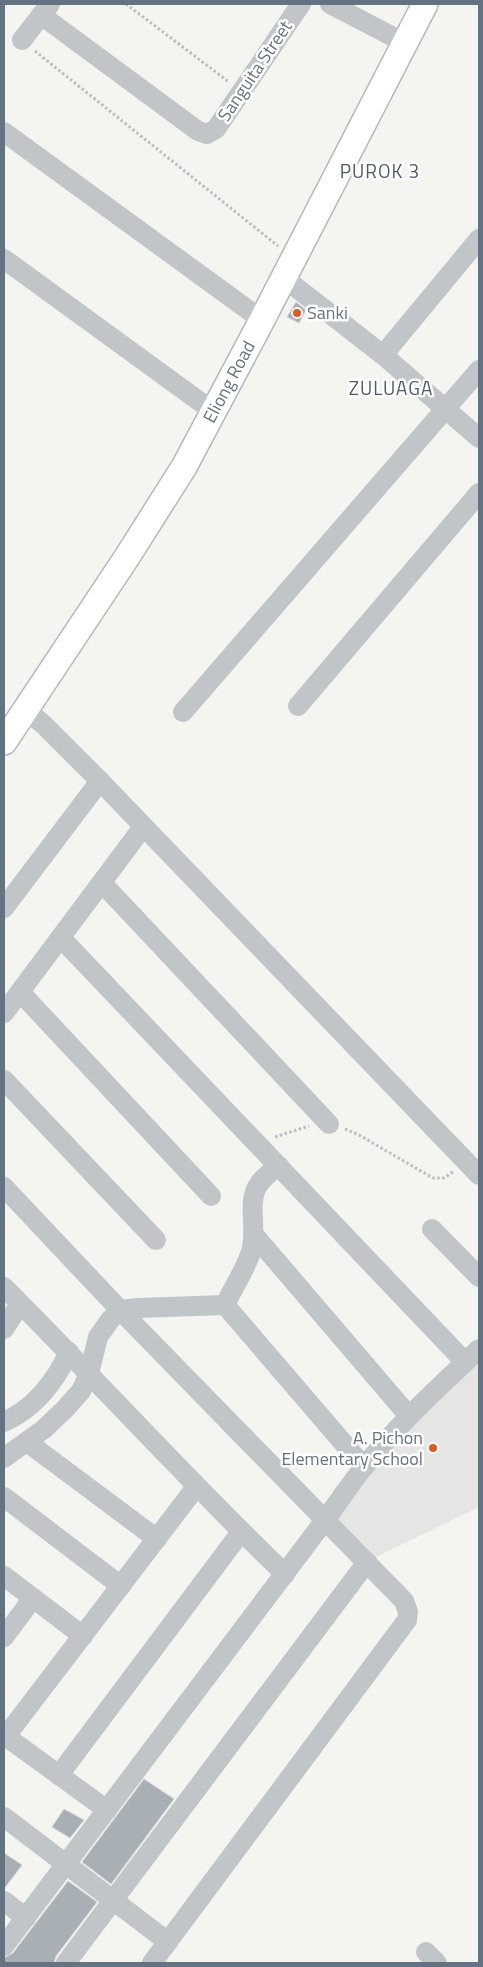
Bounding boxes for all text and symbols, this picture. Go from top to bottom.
street label: Sanguita Street [211,14,299,127]
district label: PUROK 3 [340,156,420,185]
place label: Sanki [307,299,348,326]
marker: Sanki [291,307,303,319]
street label: Eliong Road [196,336,262,428]
district label: ZULUAGA [349,373,433,402]
place label: A. Pichon Elementary School [281,1424,423,1472]
marker: A. Pichon Elementary School [427,1442,439,1454]

